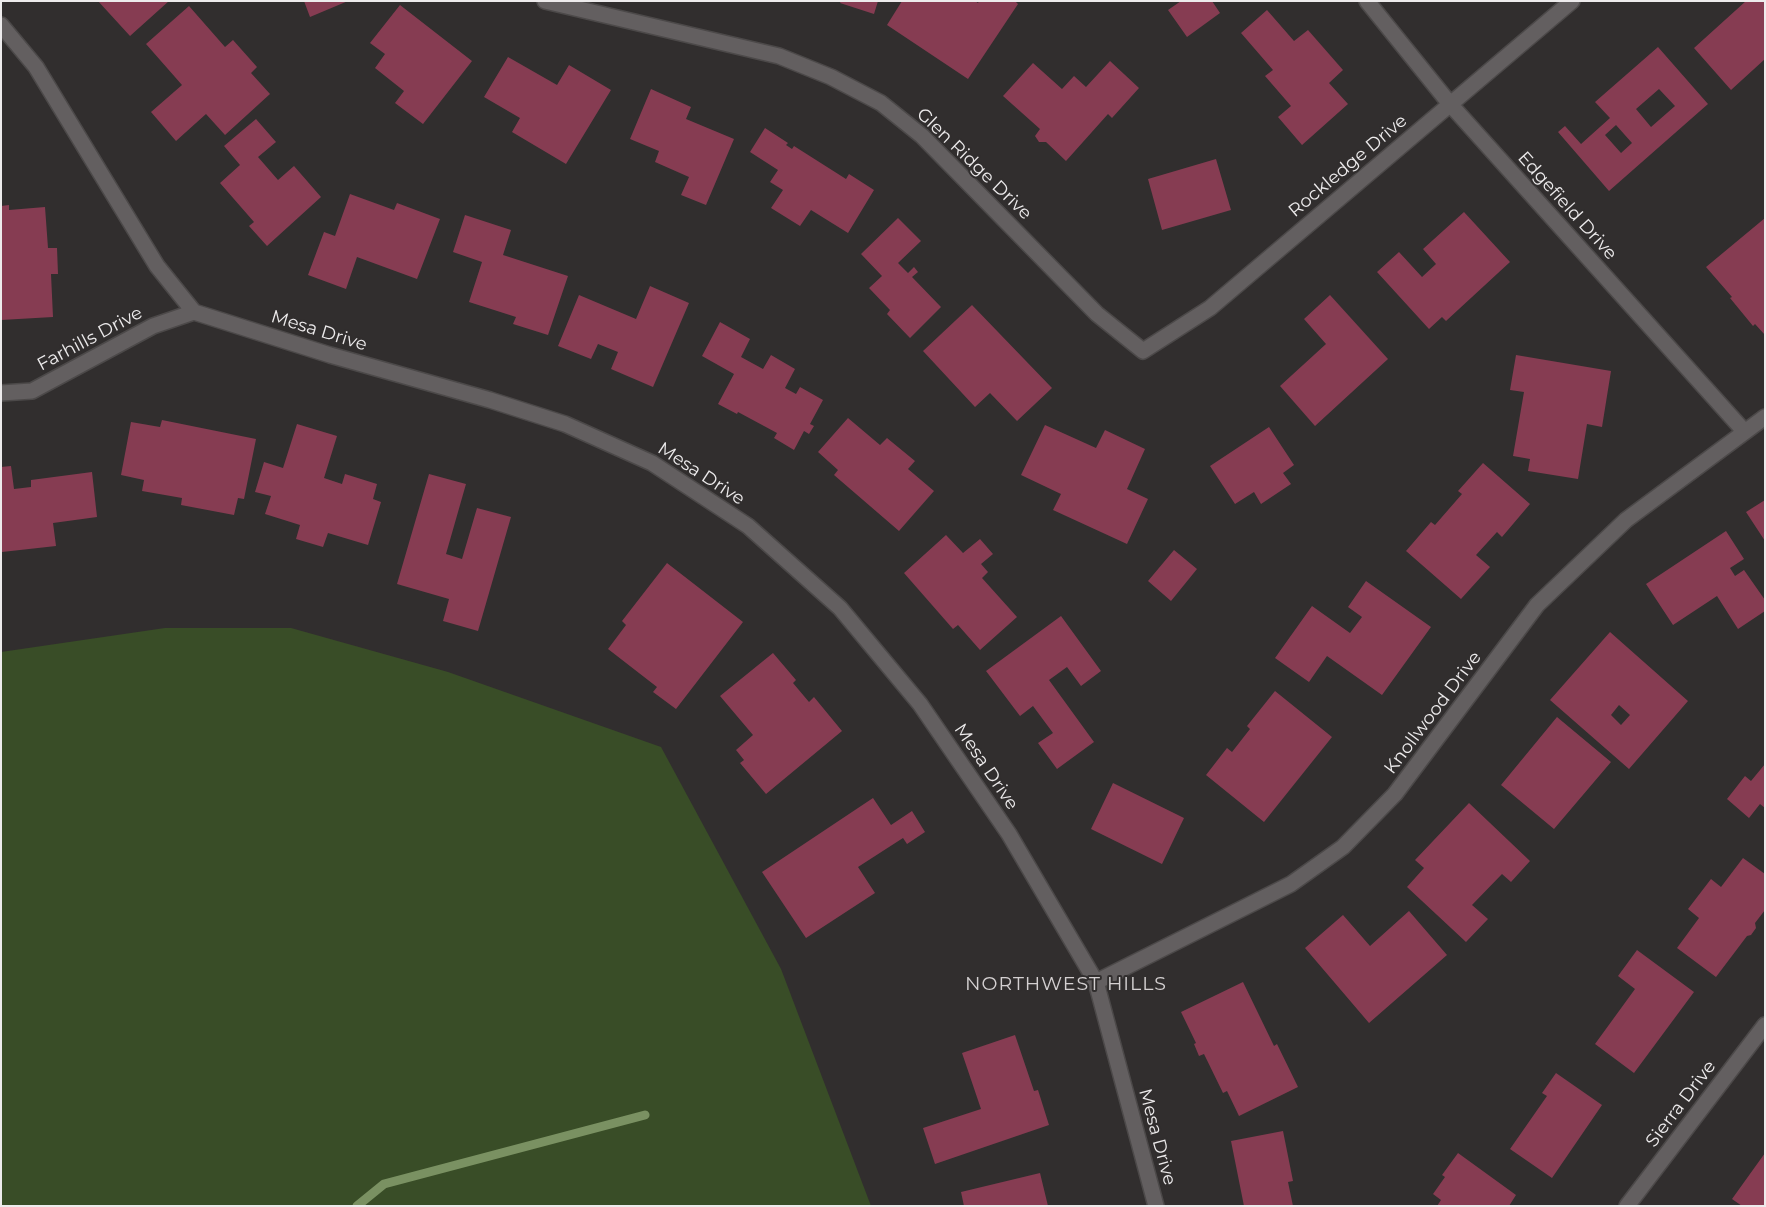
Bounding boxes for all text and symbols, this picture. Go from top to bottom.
street label: Glen Ridge Drive [912,104,1036,224]
street label: Rockledge Drive [1284,110,1412,222]
street label: Edgefield Drive [1513,147,1621,265]
street label: Farhills Drive [34,302,146,376]
street label: Mesa Drive [268,306,370,356]
street label: Mesa Drive [653,438,749,510]
street label: Knollwood Drive [1380,647,1486,779]
street label: Mesa Drive [949,720,1023,814]
district label: NORTHWEST HILLS [963,973,1169,995]
street label: Sierra Drive [1641,1056,1721,1152]
street label: Mesa Drive [1134,1086,1180,1188]

